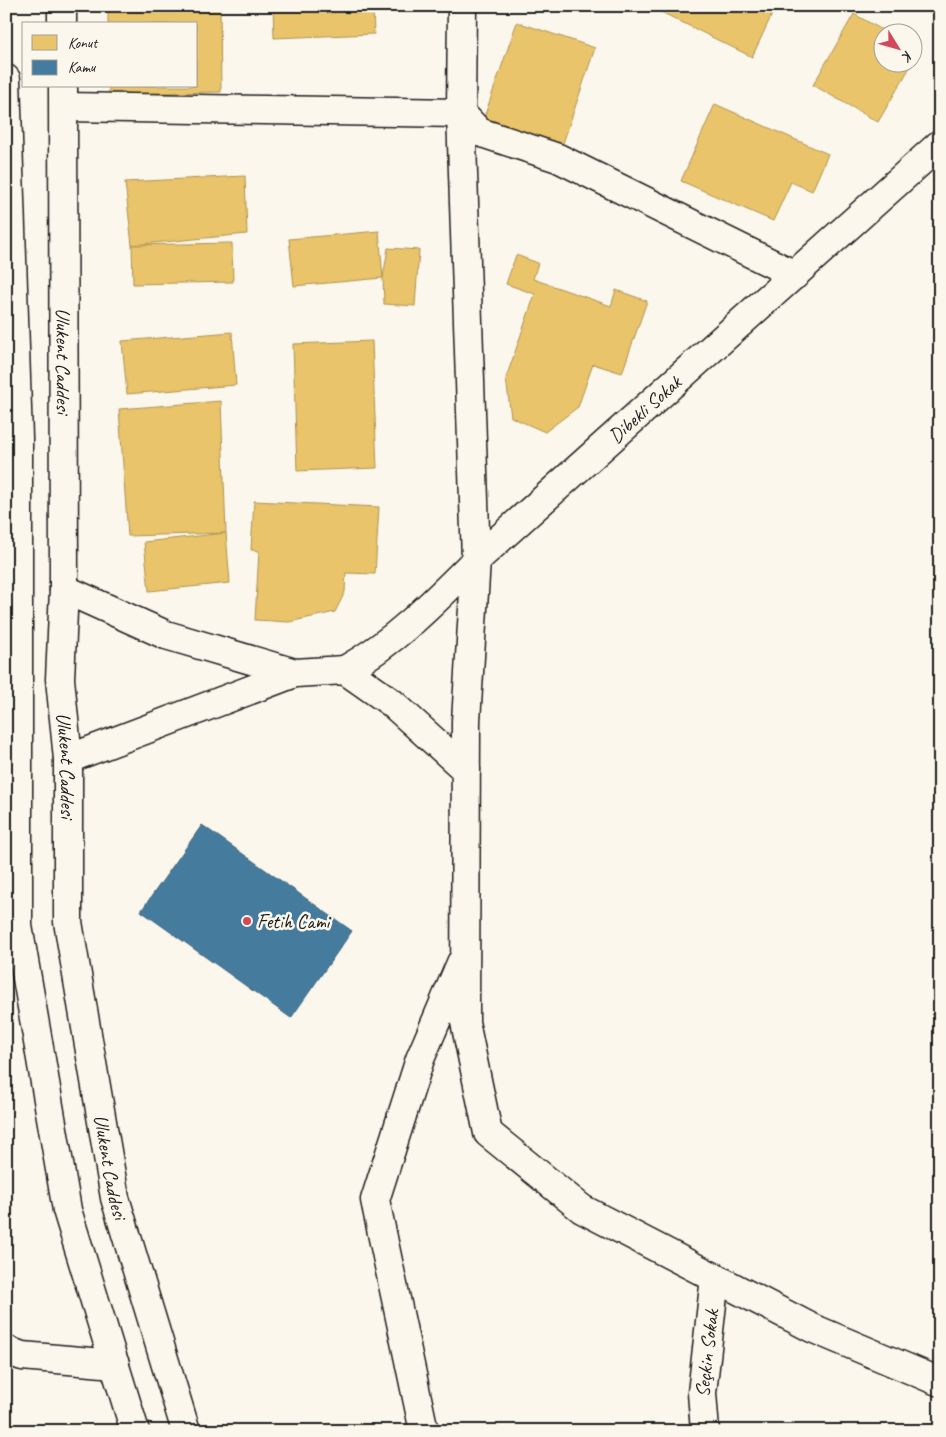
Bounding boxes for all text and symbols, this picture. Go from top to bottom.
legend [22,22,198,88]
north arrow [874,22,924,72]
text: Konut [68,34,99,53]
text: K [897,48,917,66]
text: Kamu [68,58,97,77]
street label: Ulukent Caddesi [51,308,76,416]
street label: Dibekli Sokak [603,369,687,448]
street label: Ulukent Caddesi [51,712,81,821]
place label: Fetih Cami [257,909,332,934]
marker: Fetih Cami [241,915,253,927]
street label: Ulukent Caddesi [89,1113,134,1224]
street label: Seçkin Sokak [689,1307,724,1398]

